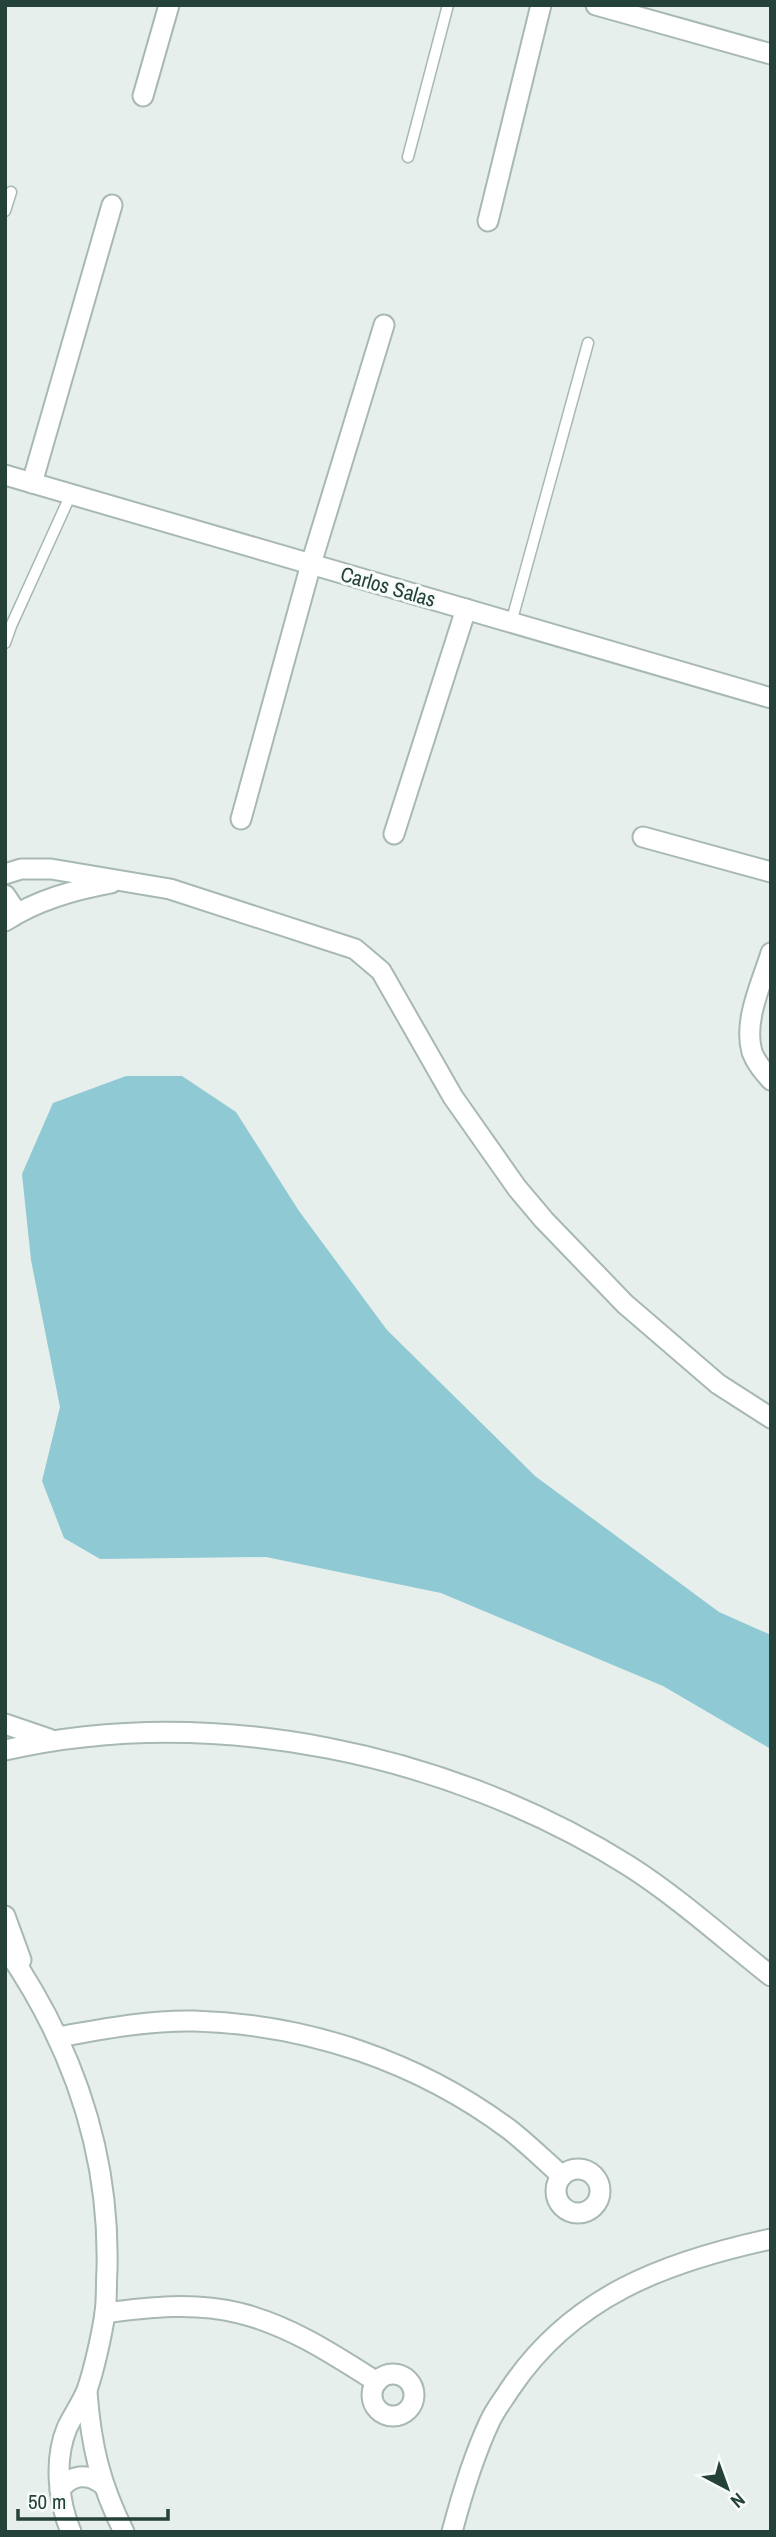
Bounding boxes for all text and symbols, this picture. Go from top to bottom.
street label: Carlos Salas [337,559,439,614]
north arrow [692,2453,762,2523]
scale bar [18,2478,168,2522]
text: 50 m [28,2487,66,2516]
text: N [725,2487,751,2514]

